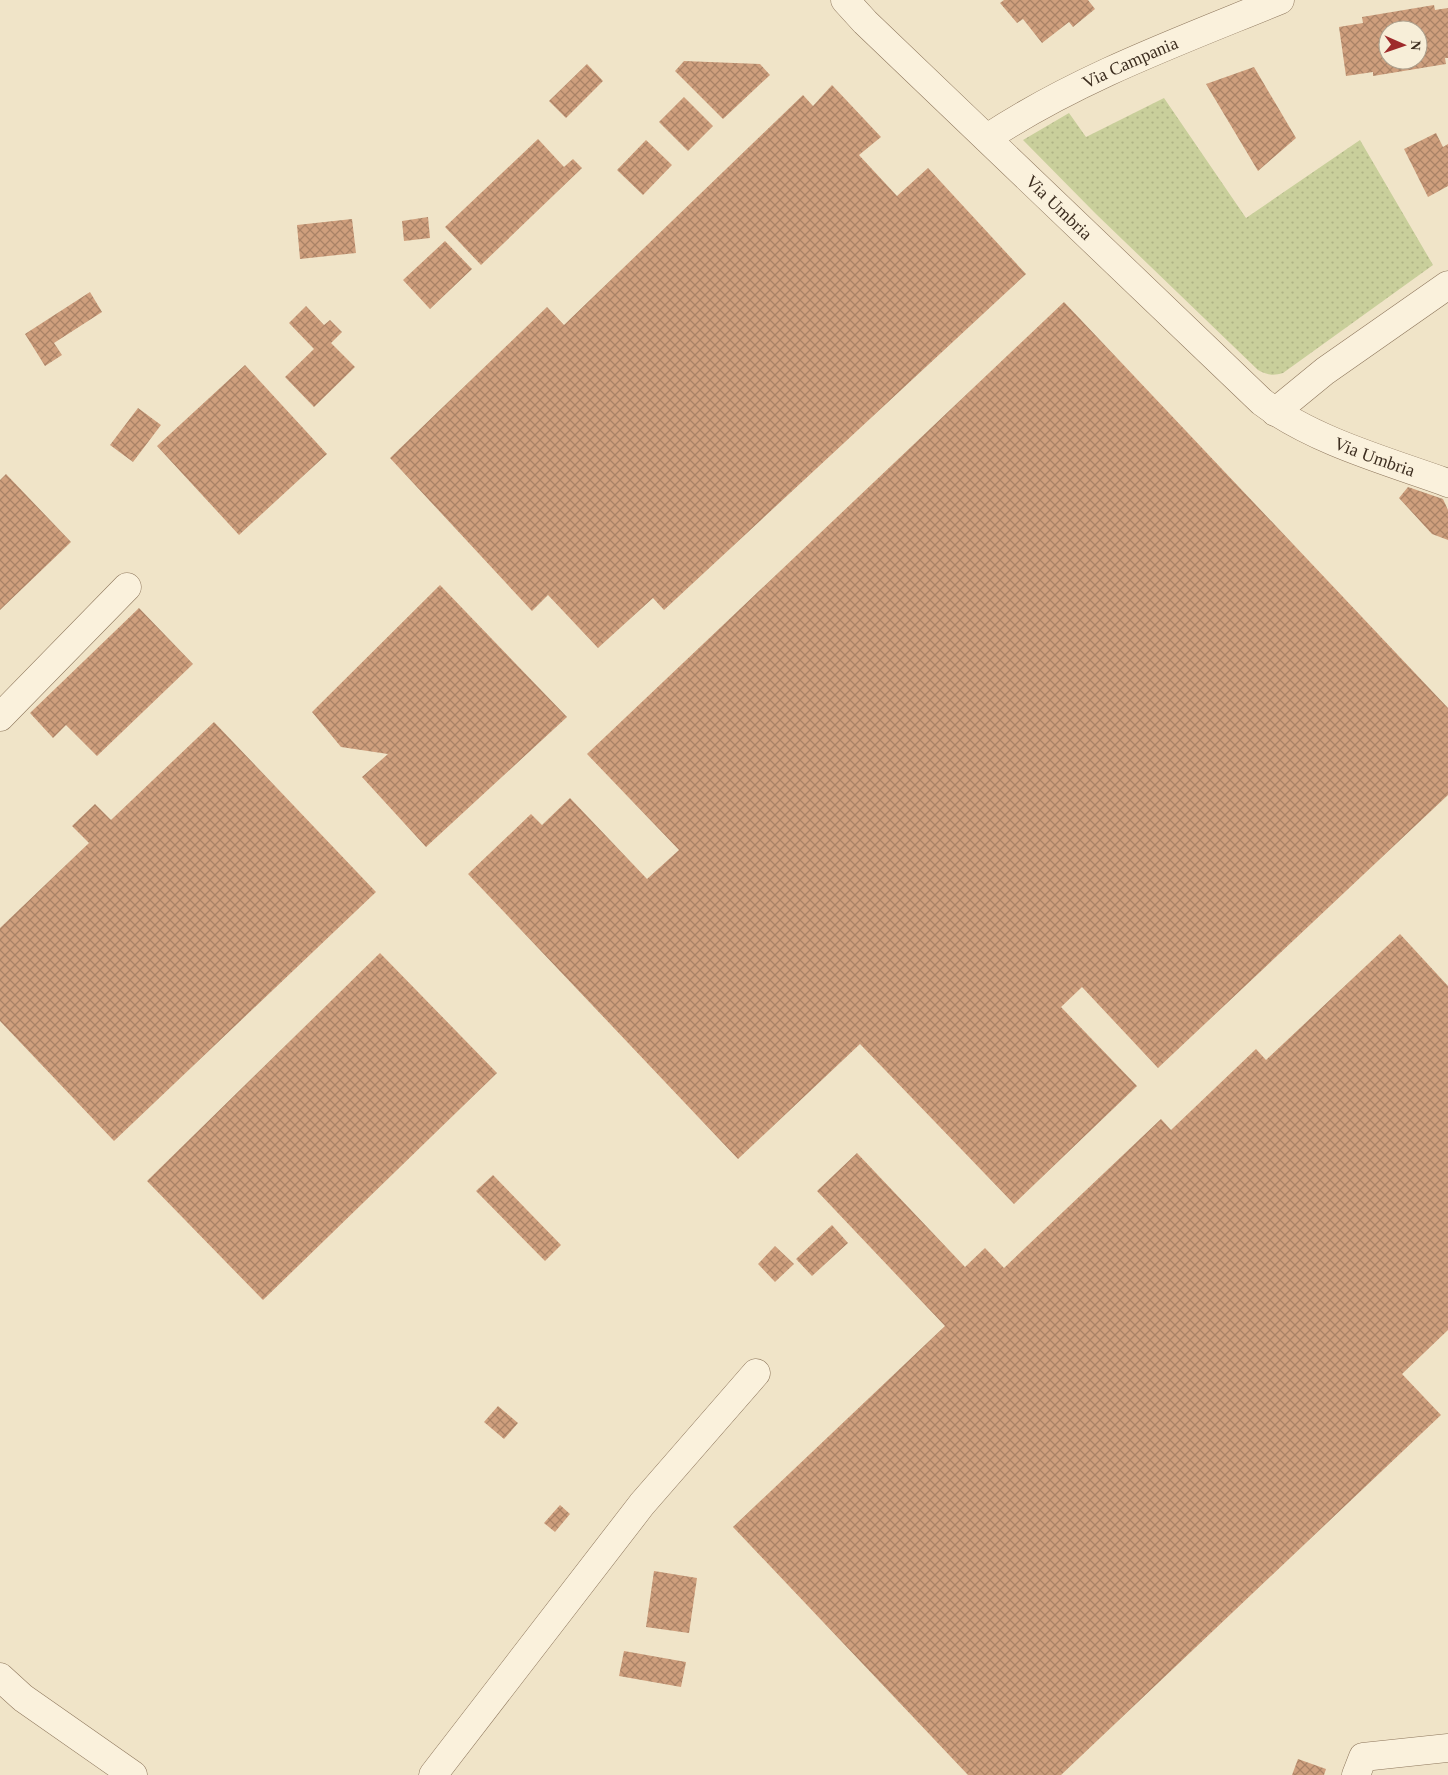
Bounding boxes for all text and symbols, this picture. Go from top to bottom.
north arrow [1378,20,1428,70]
street label: Via Campania [1079,33,1181,93]
text: N [1408,40,1423,51]
street label: Via Umbria [1021,171,1096,244]
street label: Via Umbria [1331,433,1418,481]

